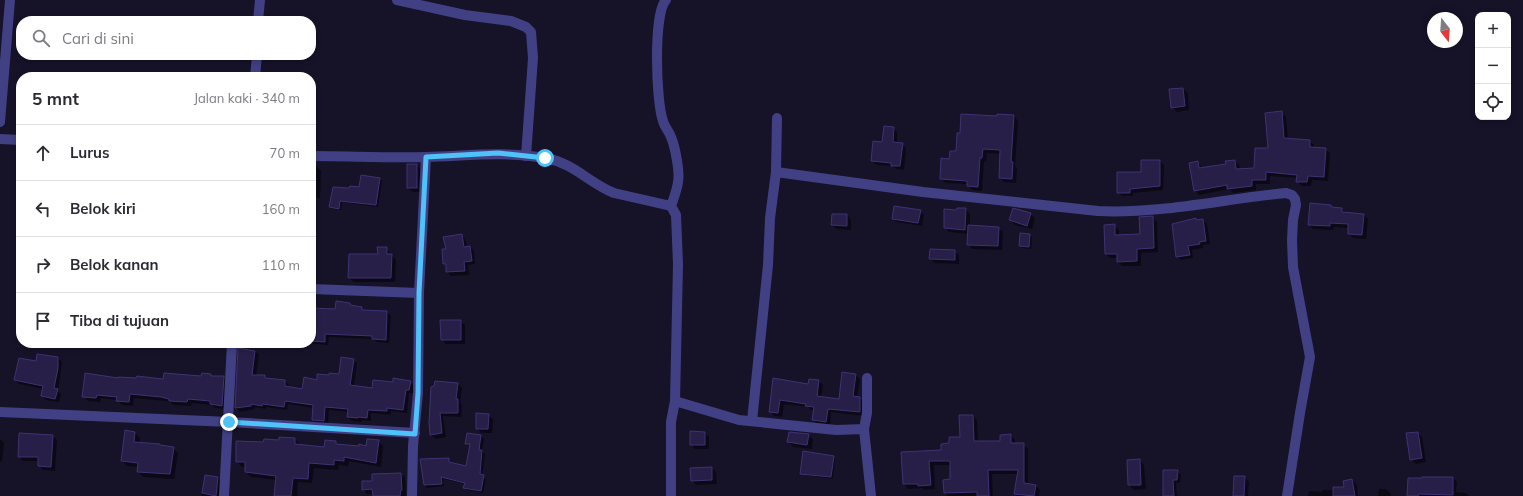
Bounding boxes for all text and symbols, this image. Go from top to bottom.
north arrow [1427,12,1463,48]
map controls [1475,12,1511,120]
button: + [1475,12,1511,48]
search box [16,16,316,60]
icon: search [30,27,52,49]
text: Cari di sini [62,29,134,48]
button: − [1475,48,1511,84]
button: locate [1475,84,1511,120]
text: 5 mnt [32,88,79,109]
text: Jalan kaki · 340 m [194,90,300,106]
icon: ahead [32,142,54,164]
text: Lurus [70,143,110,162]
text: 70 m [270,145,300,161]
route start [536,149,554,167]
icon: left [32,198,54,220]
text: Belok kiri [70,199,136,218]
text: 160 m [262,201,300,217]
icon: right [32,254,54,276]
text: Belok kanan [70,255,159,274]
text: 110 m [262,257,300,273]
icon: arrive [32,310,54,332]
text: Tiba di tujuan [70,311,169,330]
route end [220,413,238,431]

